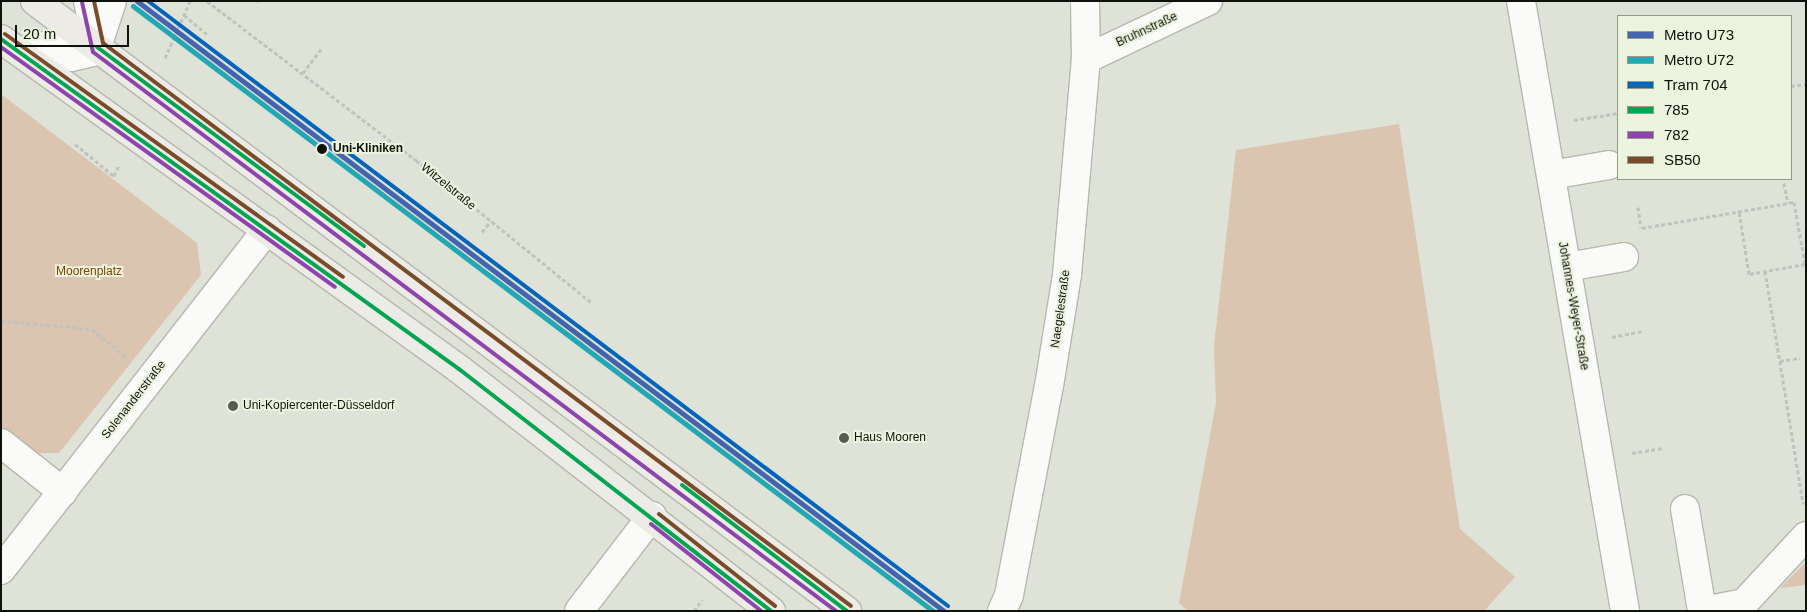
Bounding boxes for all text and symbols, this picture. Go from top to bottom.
street label: Bruhnstraße [1114,10,1180,50]
scale bar [18,15,131,47]
legend [1617,15,1792,180]
text: 20 m [23,25,56,42]
text: Metro U73 [1664,26,1734,43]
text: Metro U72 [1664,51,1734,68]
text: Tram 704 [1664,76,1728,93]
text: 785 [1664,101,1689,118]
text: 782 [1664,126,1689,143]
marker: Uni-Kliniken [315,142,329,156]
place label: Uni-Kliniken [333,142,403,156]
text: SB50 [1664,151,1701,168]
street label: Witzelstraße [418,160,478,214]
street label: Johannes-Weyer-Straße [1555,240,1591,372]
park label: Moorenplatz [56,265,122,279]
street label: Naegelestraße [1048,269,1074,349]
street label: Solenanderstraße [99,358,169,442]
place label: Uni-Kopiercenter-Düsseldorf [243,399,394,413]
marker: Uni-Kopiercenter-Düsseldorf [227,400,239,412]
place label: Haus Mooren [854,431,926,445]
marker: Haus Mooren [838,432,850,444]

